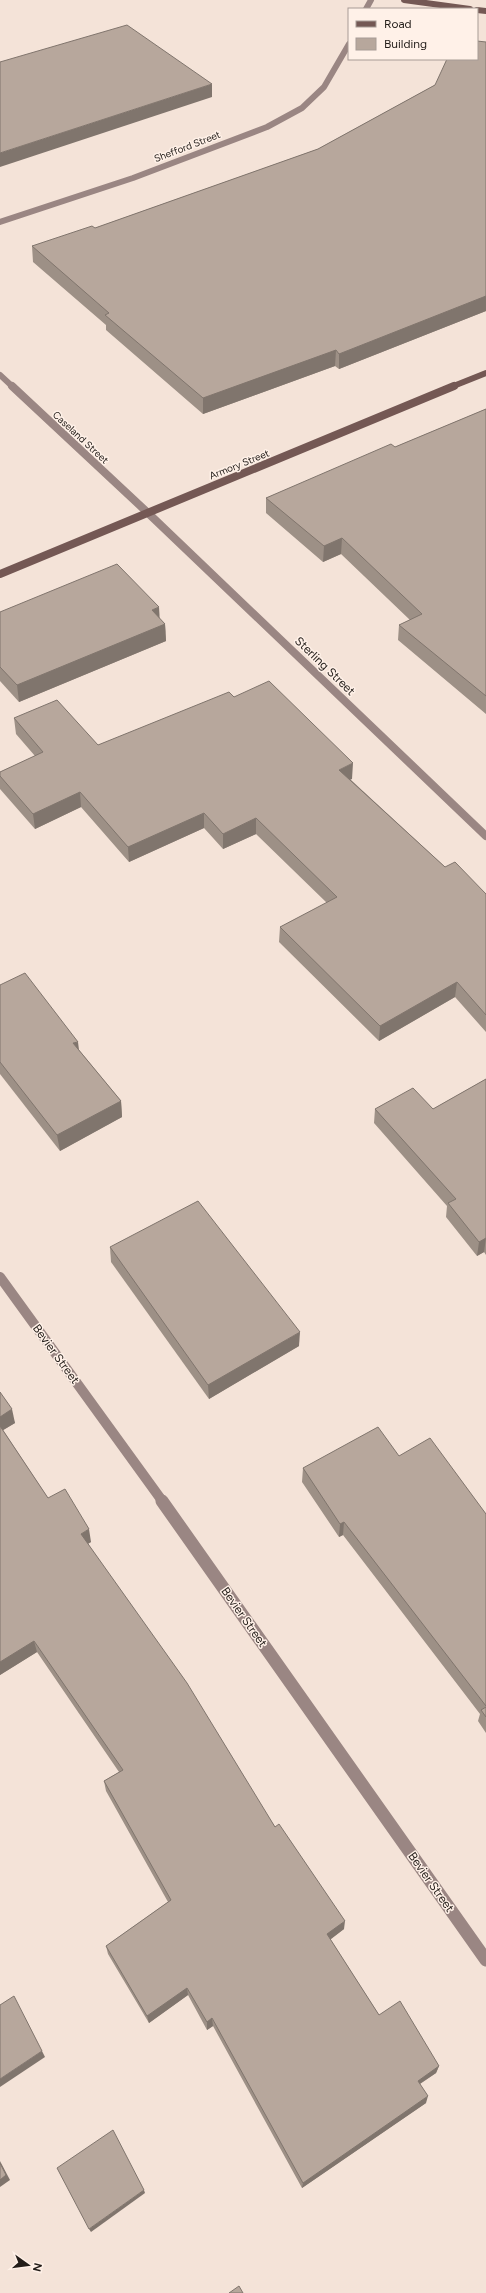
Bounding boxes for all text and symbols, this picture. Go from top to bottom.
legend [348,8,478,60]
text: Road [384,17,412,31]
text: Building [384,37,427,51]
street label: Shefford Street [152,128,222,165]
street label: Caseland Street [50,408,111,467]
street label: Armory Street [207,446,271,482]
street label: Sterling Street [292,634,358,699]
street label: Bevier Street [30,1322,82,1387]
street label: Bevier Street [218,1584,270,1650]
street label: Bevier Street [405,1849,457,1915]
north arrow [8,2245,48,2285]
text: N [30,2262,45,2273]

